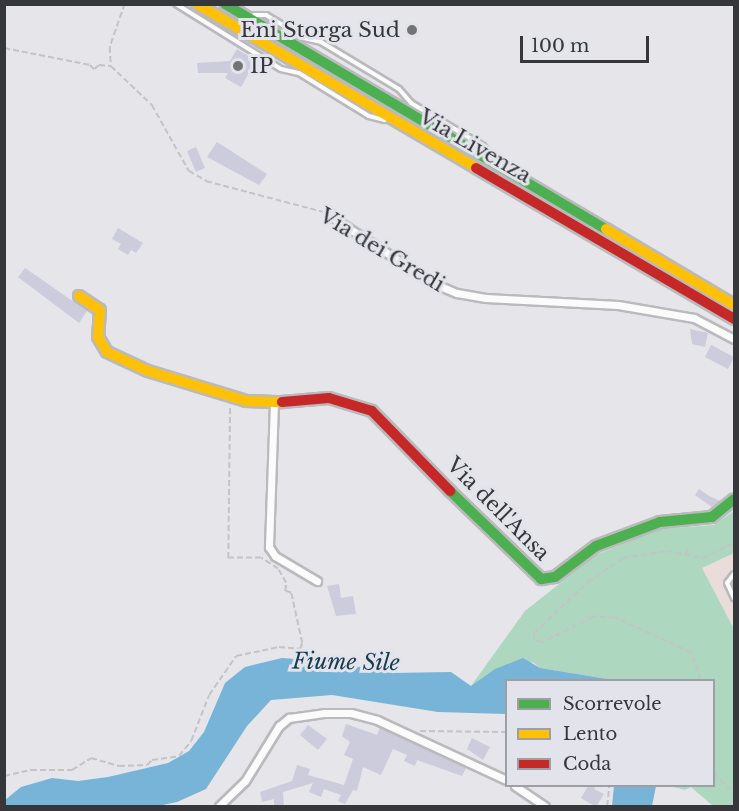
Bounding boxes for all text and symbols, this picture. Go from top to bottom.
place label: Eni Storga Sud [240,17,400,43]
marker: Eni Storga Sud [405,23,419,37]
scale bar [523,24,652,62]
text: 100 m [531,35,589,57]
place label: IP [250,53,273,79]
marker: IP [231,59,245,73]
street label: Via Livenza [414,104,536,188]
street label: Via dei Gredi [315,203,449,297]
street label: Via dell'Ansa [441,452,555,566]
water label: Fiume Sile [292,648,400,676]
legend [505,679,715,787]
text: Scorrevole [563,693,662,715]
text: Lento [563,723,617,745]
text: Coda [563,753,611,775]

